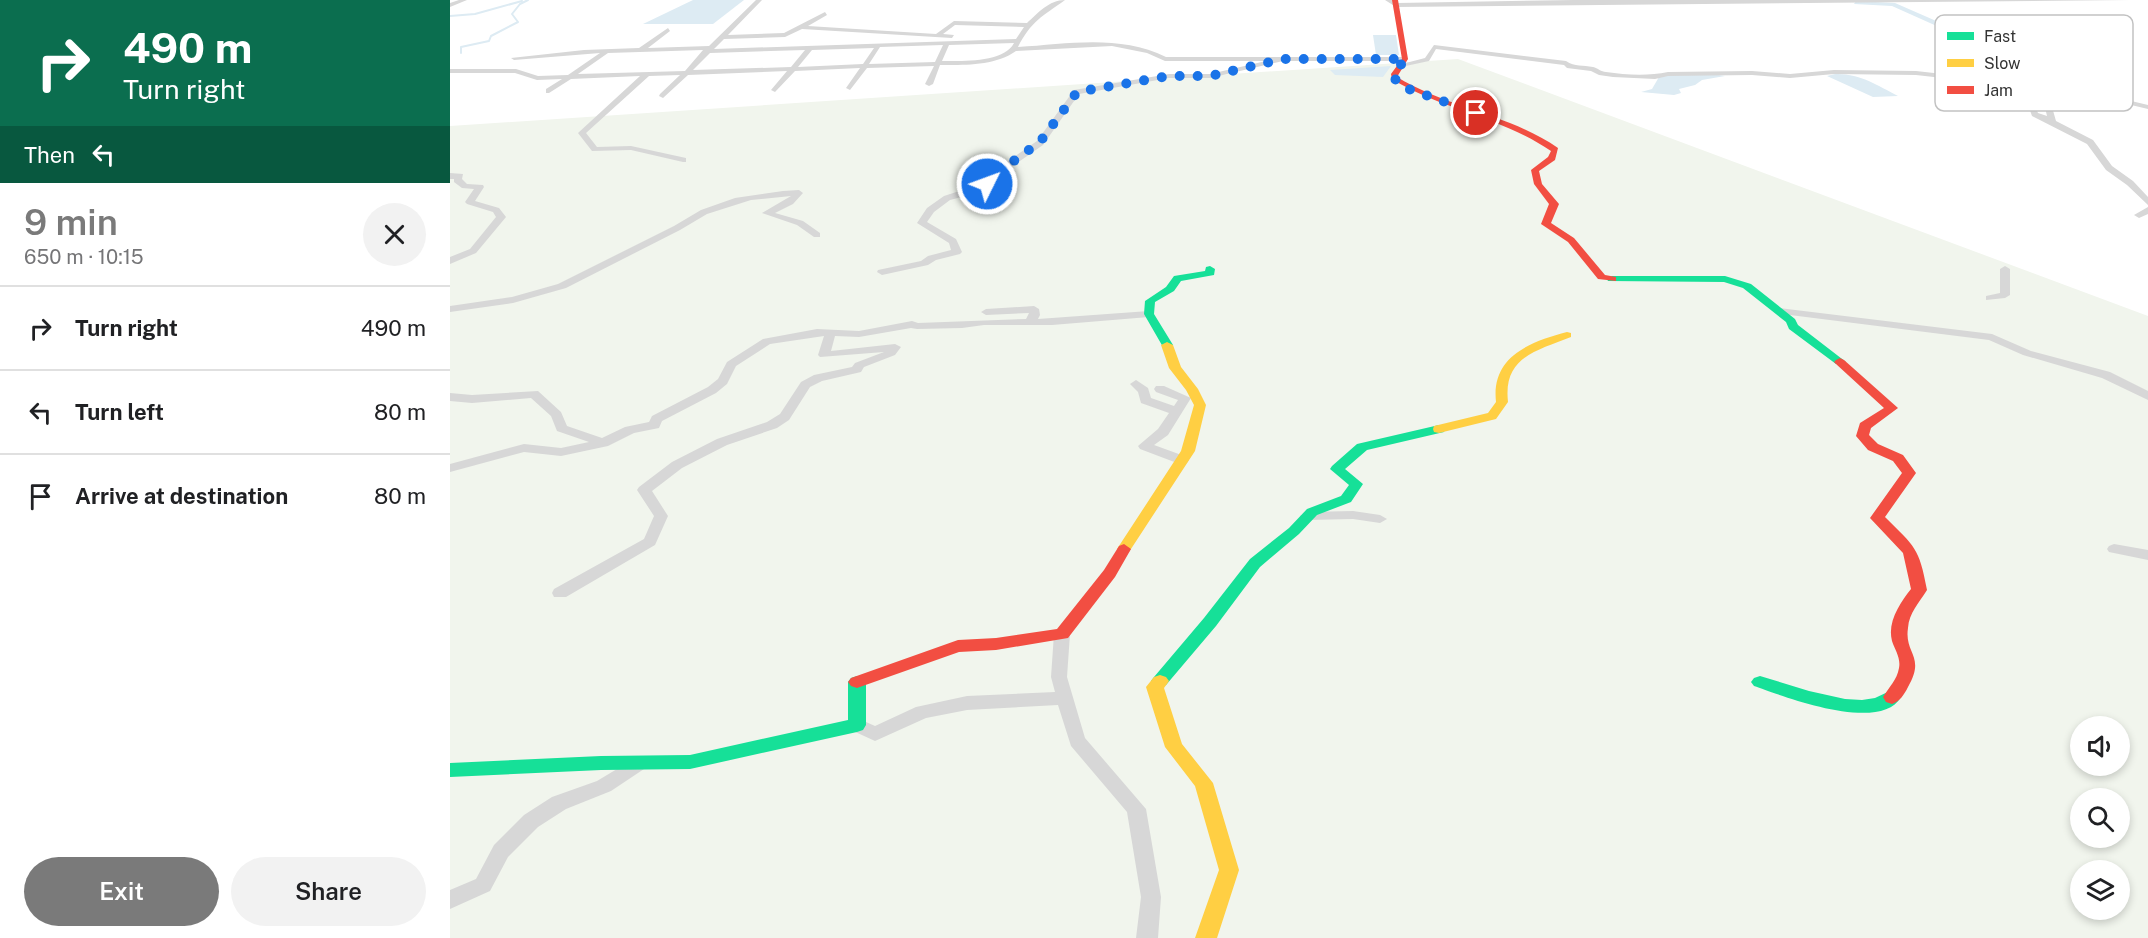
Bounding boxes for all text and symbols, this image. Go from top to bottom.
legend [1935,15,2133,111]
text: 490 m [123,23,252,72]
icon: right [24,24,102,102]
text: Fast [1984,27,2016,46]
text: Slow [1984,54,2021,73]
text: Turn right [123,73,246,105]
text: Jam [1984,81,2013,100]
pin [1450,87,1501,138]
icon: arrive [1459,96,1492,129]
icon: left [87,138,120,171]
text: Then [24,142,75,168]
position arrow [955,152,1019,216]
text: 9 min [24,201,118,243]
button: close [363,203,426,266]
text: 650 m · 10:15 [24,245,144,269]
icon: right [24,312,57,345]
text: Turn right [75,315,178,341]
text: 490 m [361,315,426,341]
icon: left [24,396,57,429]
text: Turn left [75,399,164,425]
text: 80 m [374,399,426,425]
icon: arrive [24,480,57,513]
text: Arrive at destination [75,483,288,509]
text: 80 m [374,483,426,509]
map controls [2070,716,2130,920]
button: sound [2070,716,2130,776]
button: search [2070,788,2130,848]
button: Exit [24,857,219,926]
button: Share [231,857,426,926]
button: layers [2070,860,2130,920]

